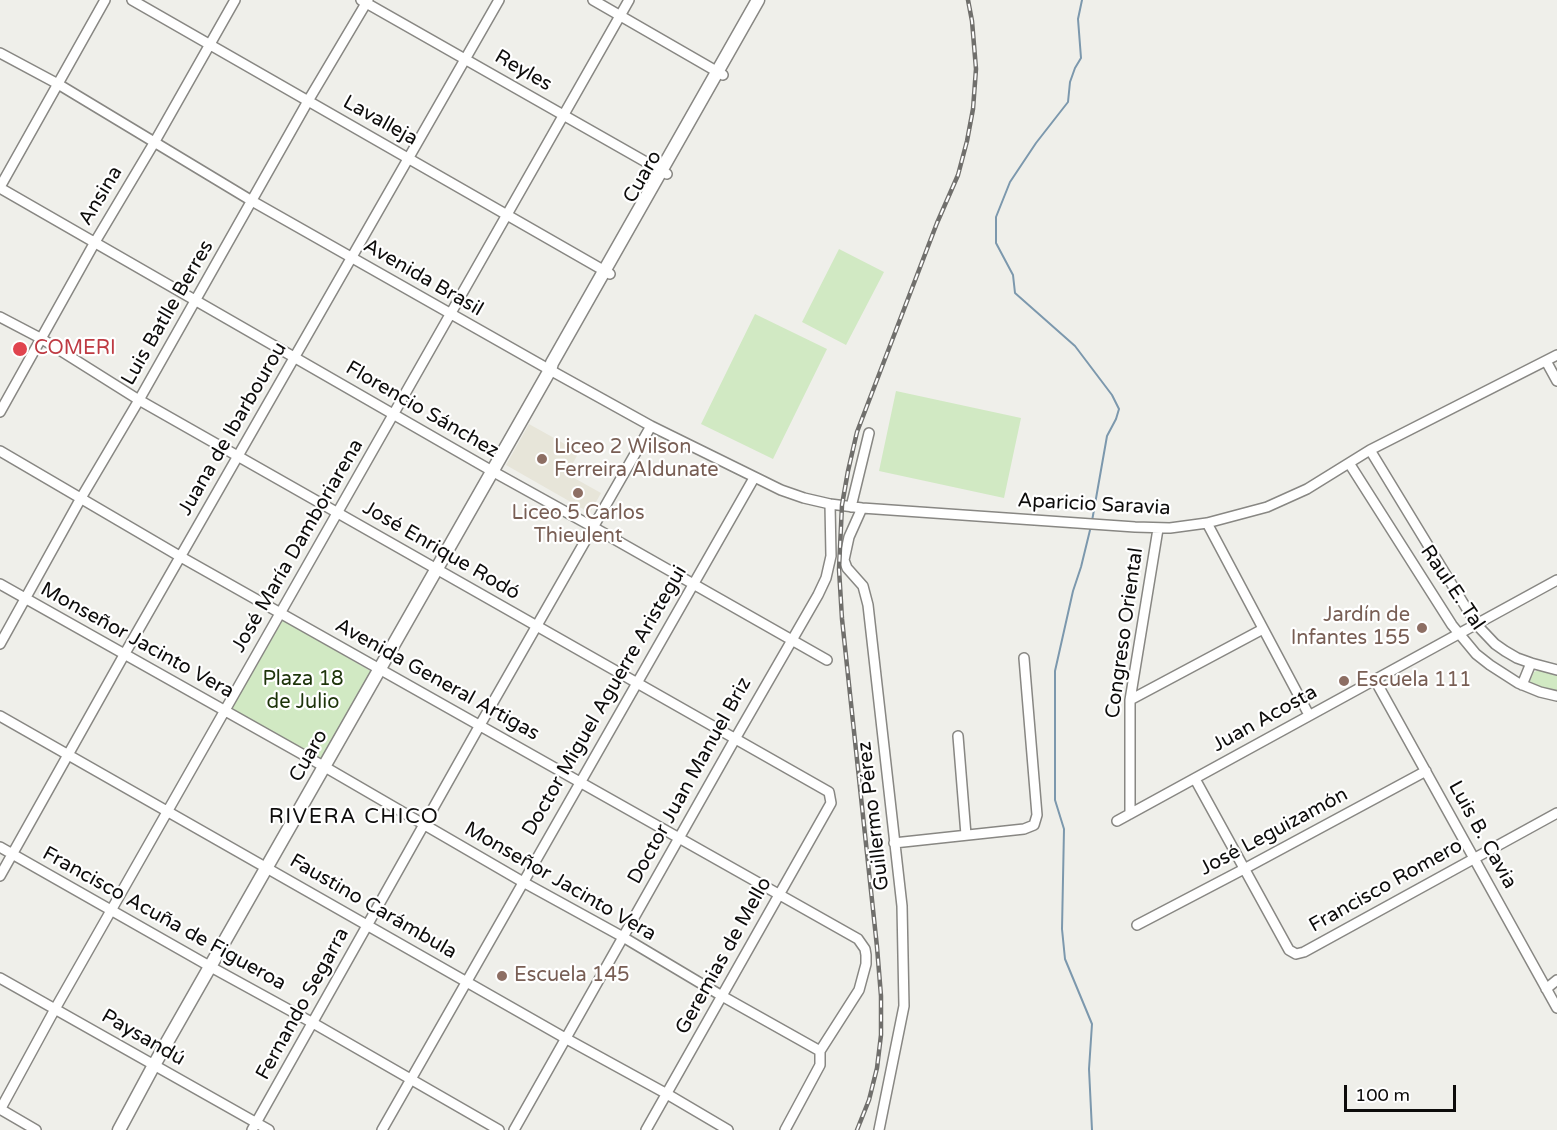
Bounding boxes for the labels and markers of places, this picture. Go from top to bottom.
place label: COMERI [34,337,116,361]
marker: COMERI [11,340,29,358]
place label: Liceo 2 Wilson Ferreira Aldunate [554,436,719,483]
marker: Liceo 2 Wilson Ferreira Aldunate [535,452,549,466]
marker: Liceo 5 Carlos Thieulent [571,486,585,500]
place label: Liceo 5 Carlos Thieulent [511,502,645,549]
place label: Jardín de Infantes 155 [1291,604,1410,651]
marker: Jardín de Infantes 155 [1415,621,1429,635]
place label: Escuela 111 [1356,669,1471,693]
marker: Escuela 111 [1337,674,1351,688]
place label: Escuela 145 [514,964,629,988]
marker: Escuela 145 [495,969,509,983]

